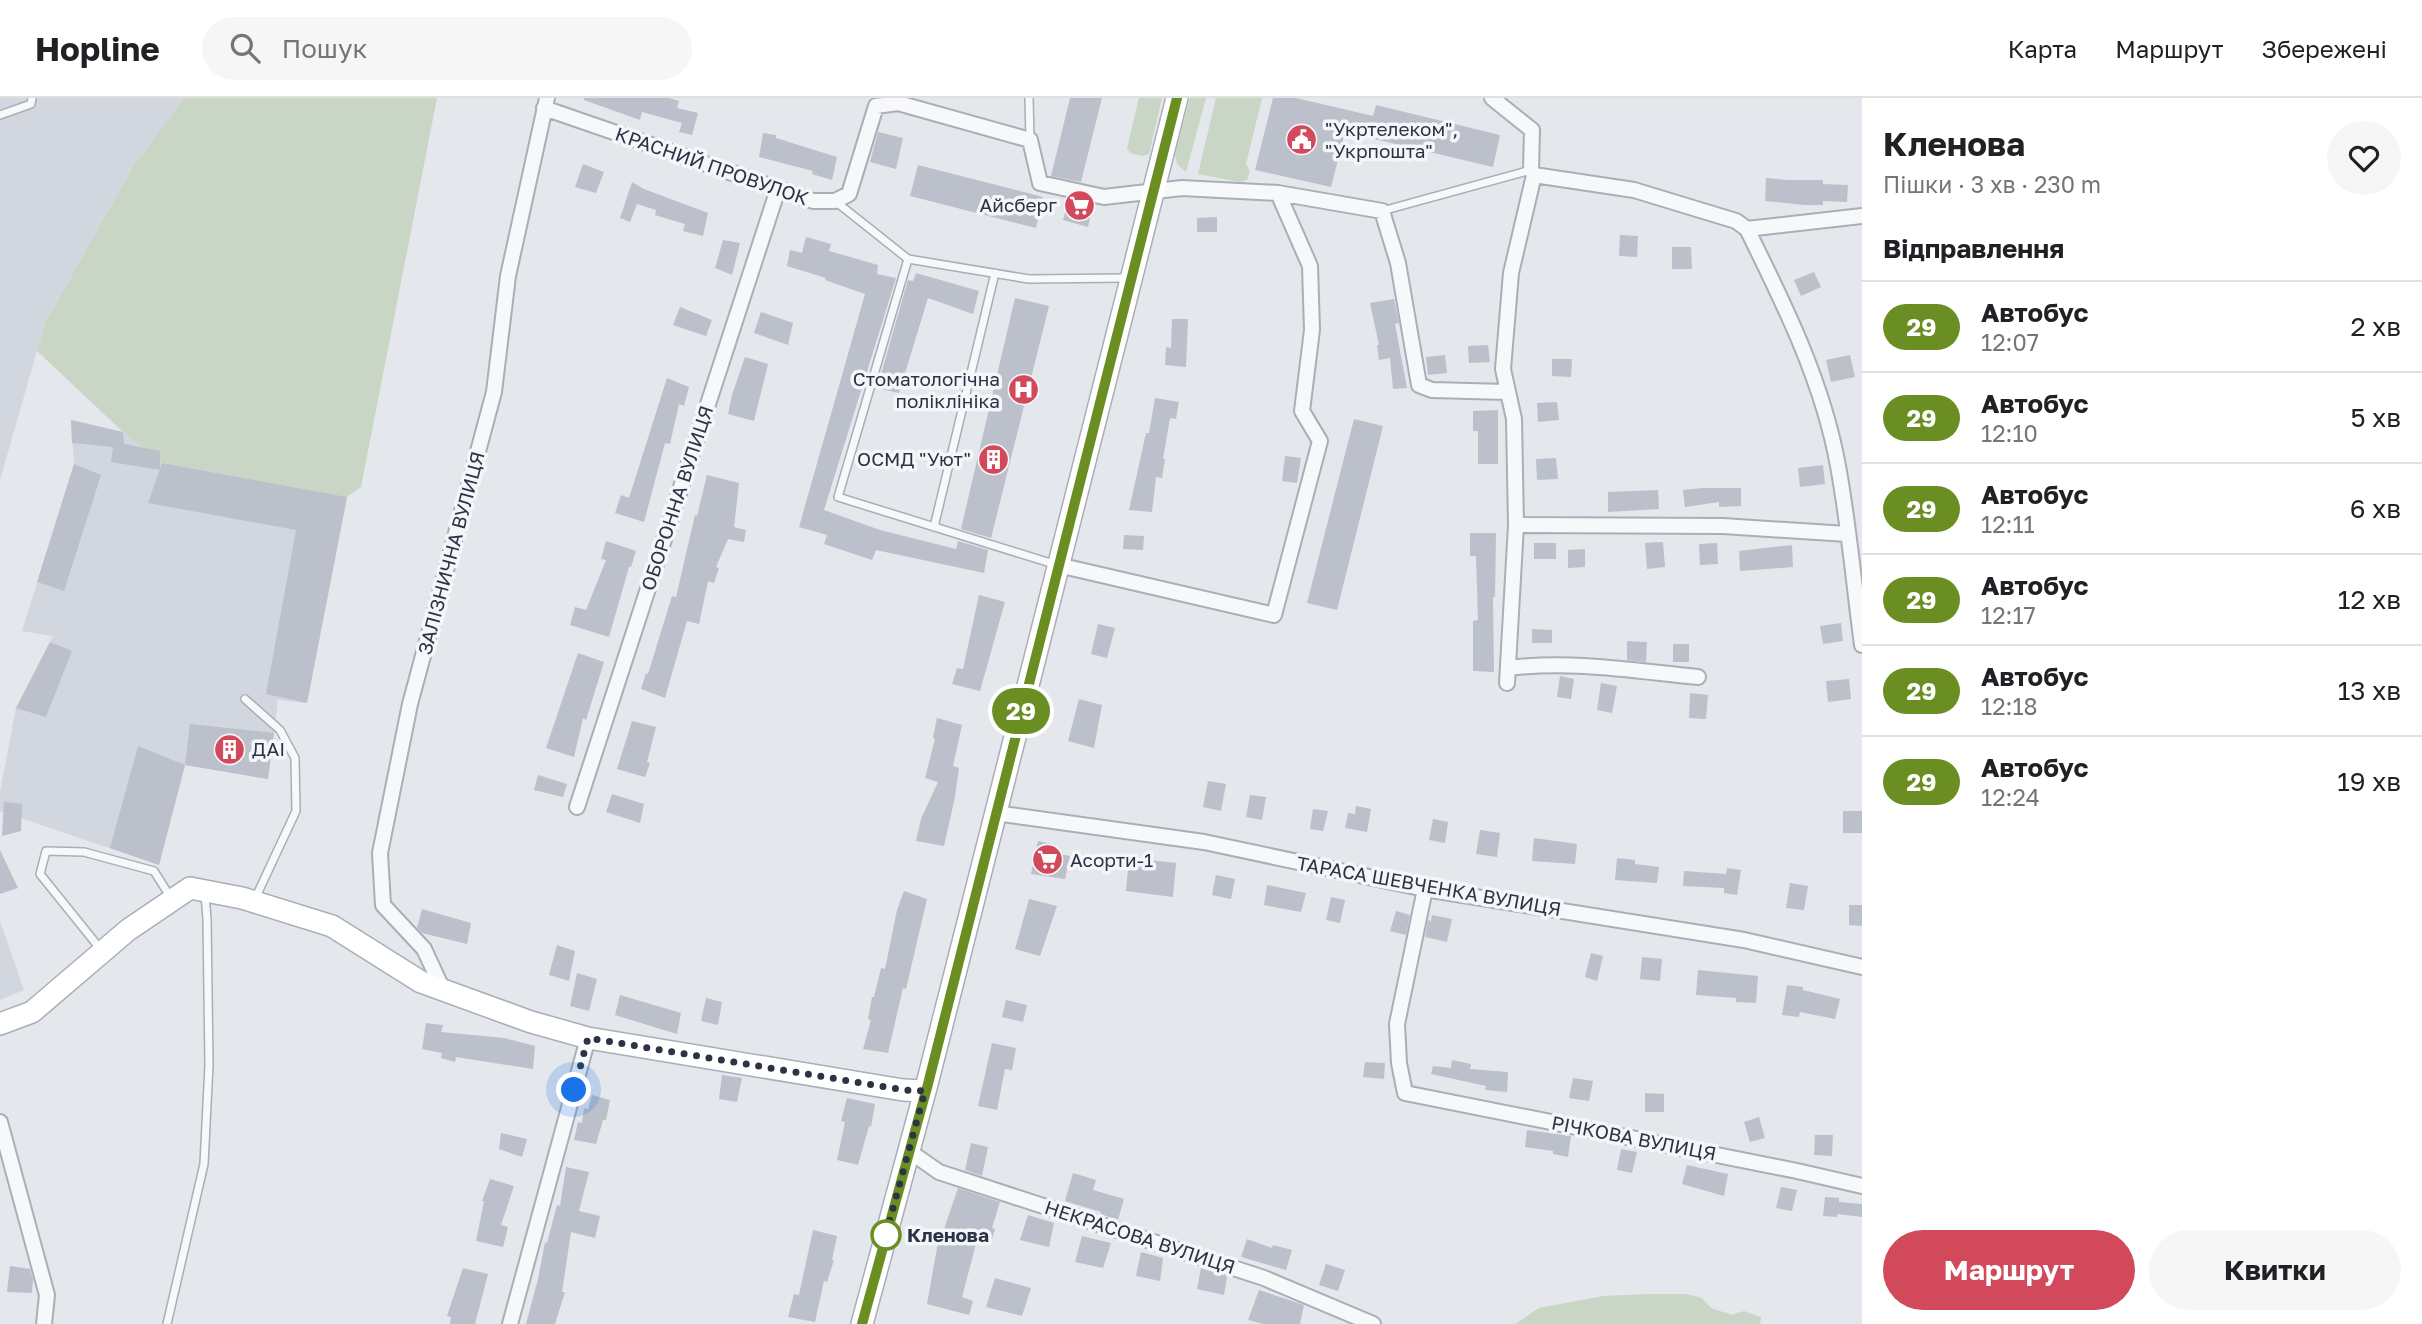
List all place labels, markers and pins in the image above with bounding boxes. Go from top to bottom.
place label: "Укртелеком", "Укрпошта" [1325,117,1458,162]
public building icon: "Укртелеком", "Укрпошта" [1285,123,1319,157]
supermarket icon: Айсберг [1063,188,1097,222]
place label: Айсберг [980,193,1057,216]
place label: Стоматологічна поліклініка [853,367,1000,412]
hospital icon: Стоматологічна поліклініка [1006,373,1040,407]
building icon: ОСМД "Уют" [977,442,1011,476]
place label: ОСМД "Уют" [857,447,971,470]
building icon: ДАІ [212,732,246,766]
place label: ДАІ [252,737,285,760]
supermarket icon: Асорти-1 [1030,843,1064,877]
place label: Асорти-1 [1070,848,1153,871]
marker: Кленова [871,1220,901,1250]
place label: Кленова [907,1223,989,1246]

